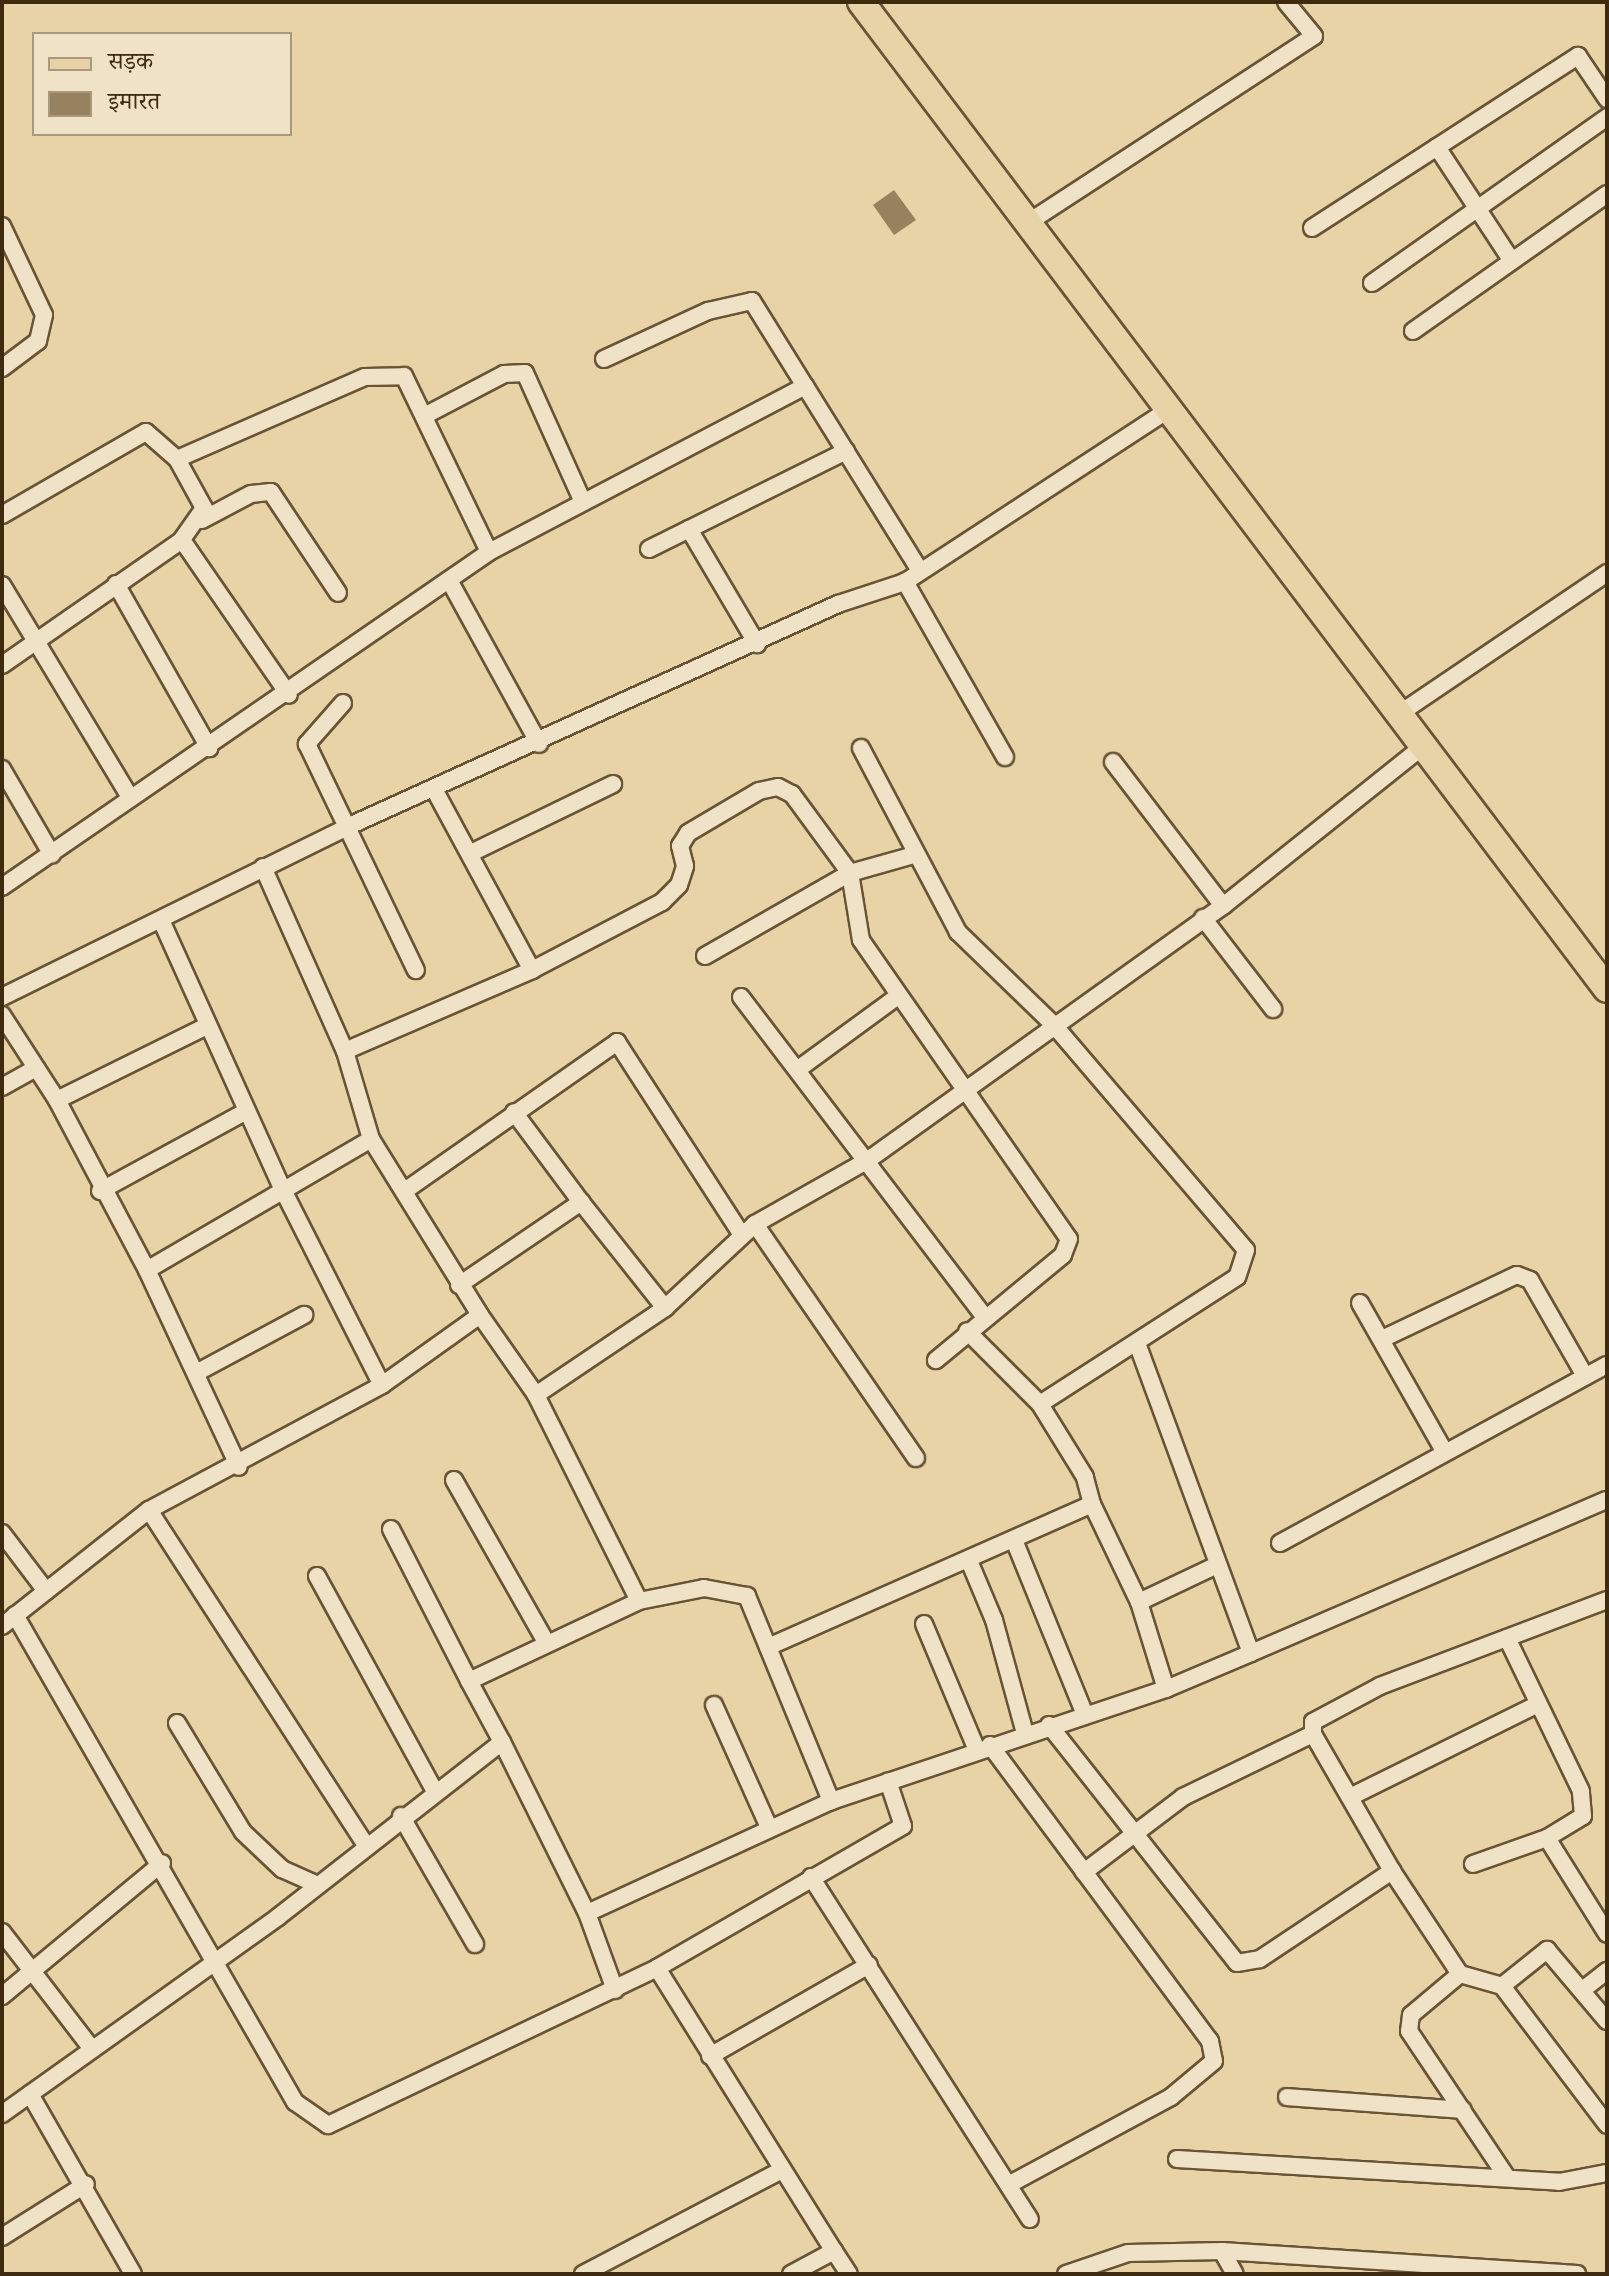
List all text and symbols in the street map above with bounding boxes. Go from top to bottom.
legend [32,32,292,136]
text: सड़क [108,45,153,77]
text: इमारत [108,85,160,117]

